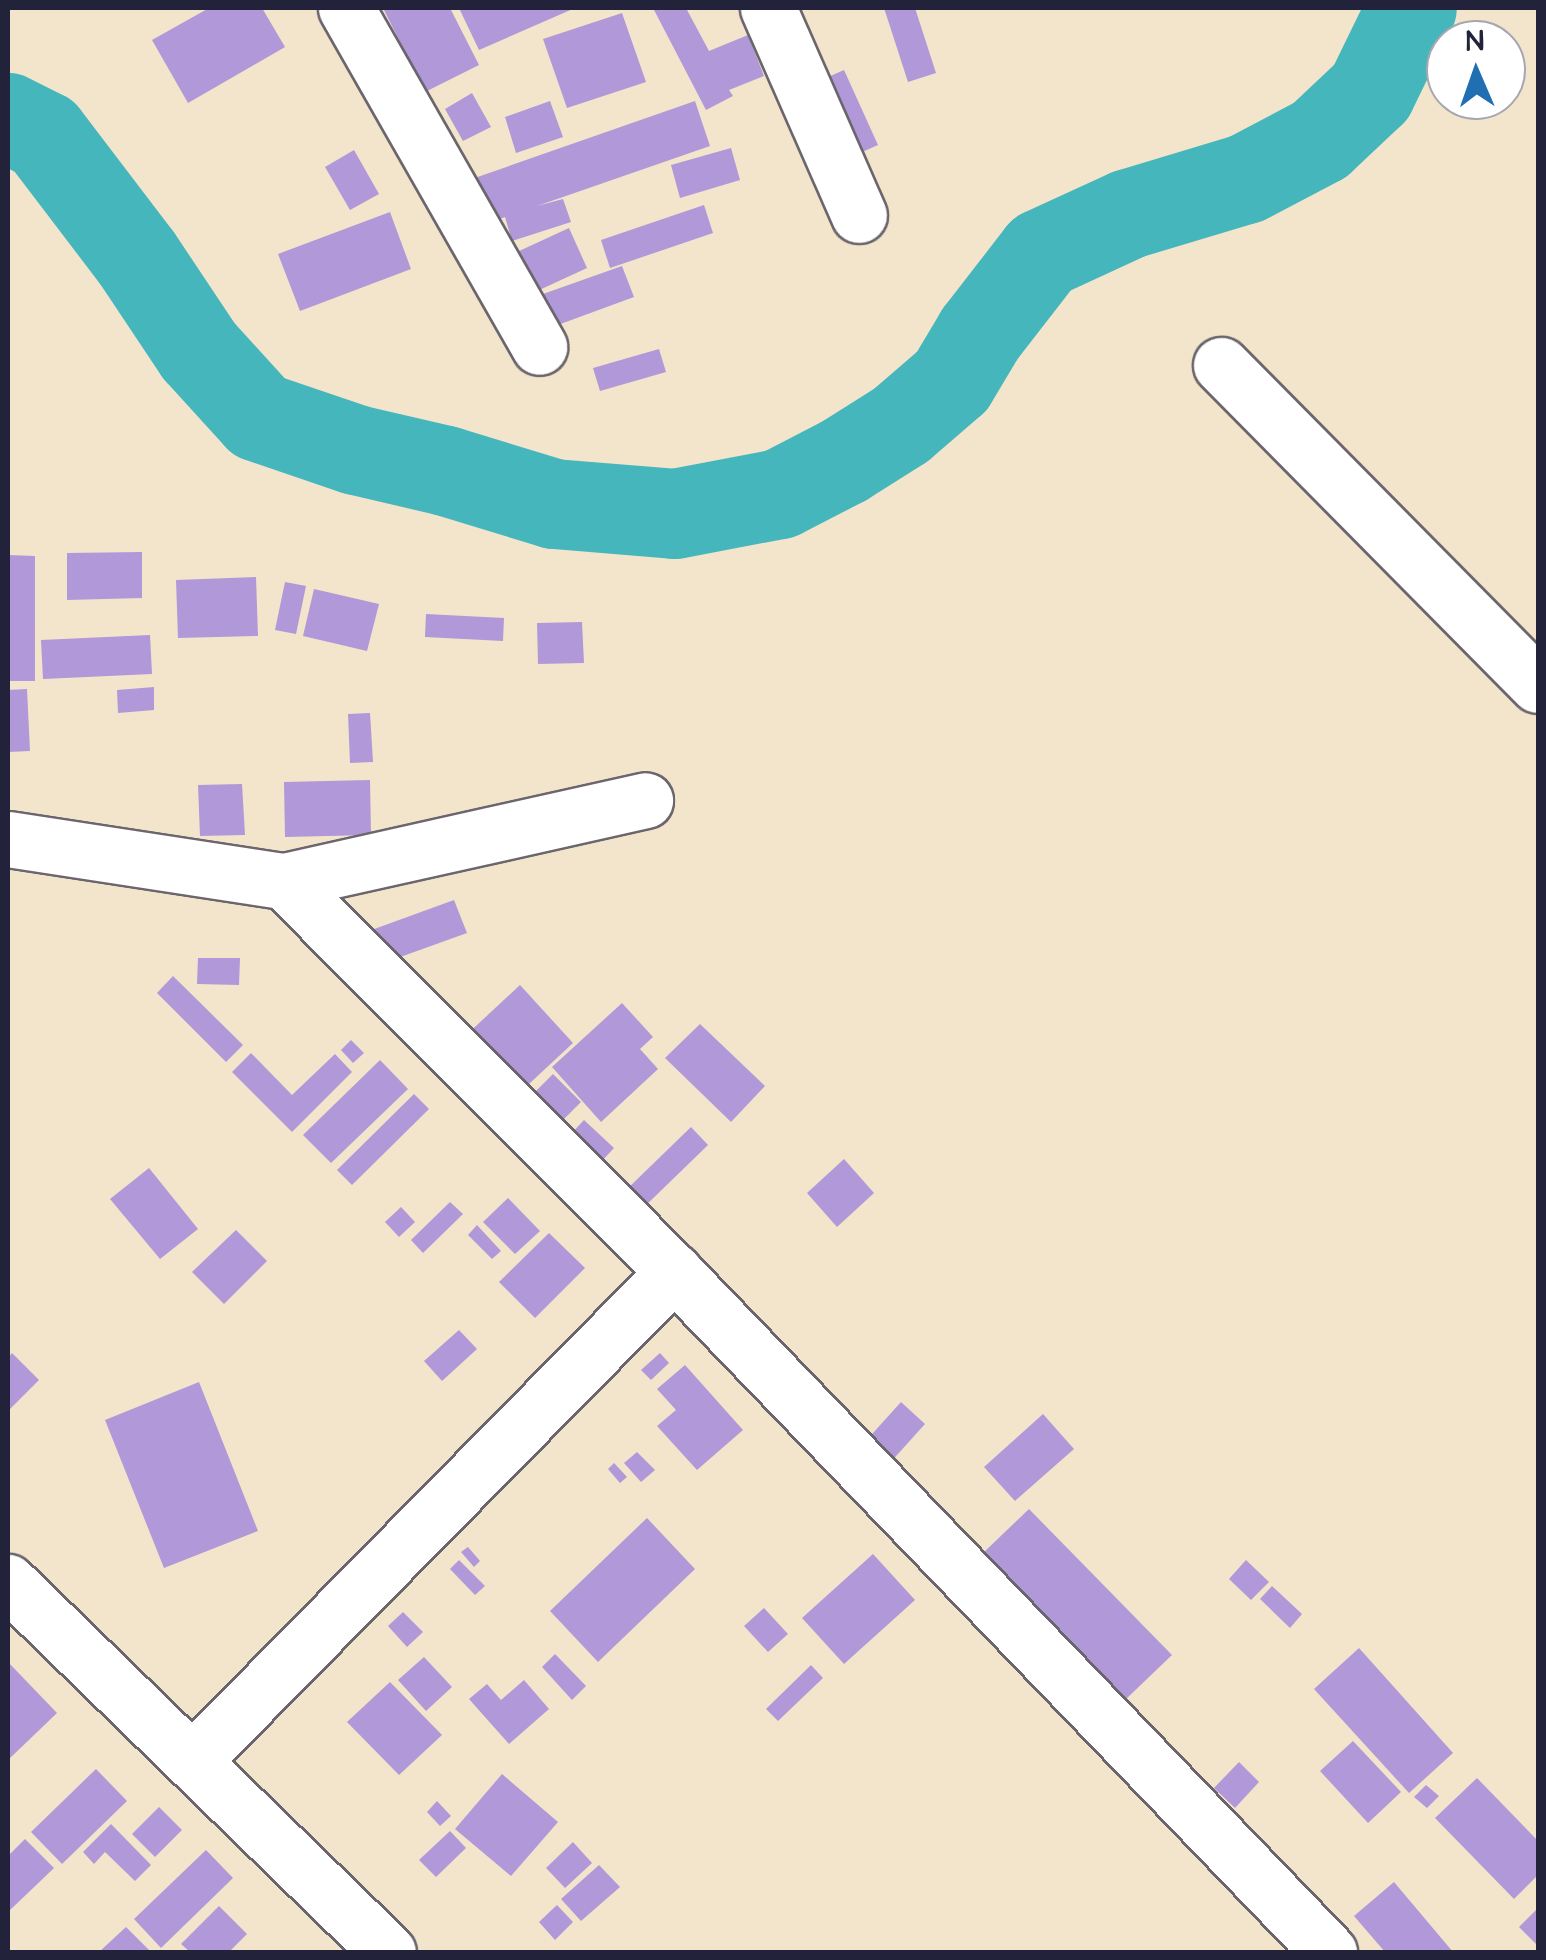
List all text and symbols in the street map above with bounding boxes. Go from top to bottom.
north arrow [1426,20,1526,120]
text: N [1466,22,1484,61]

